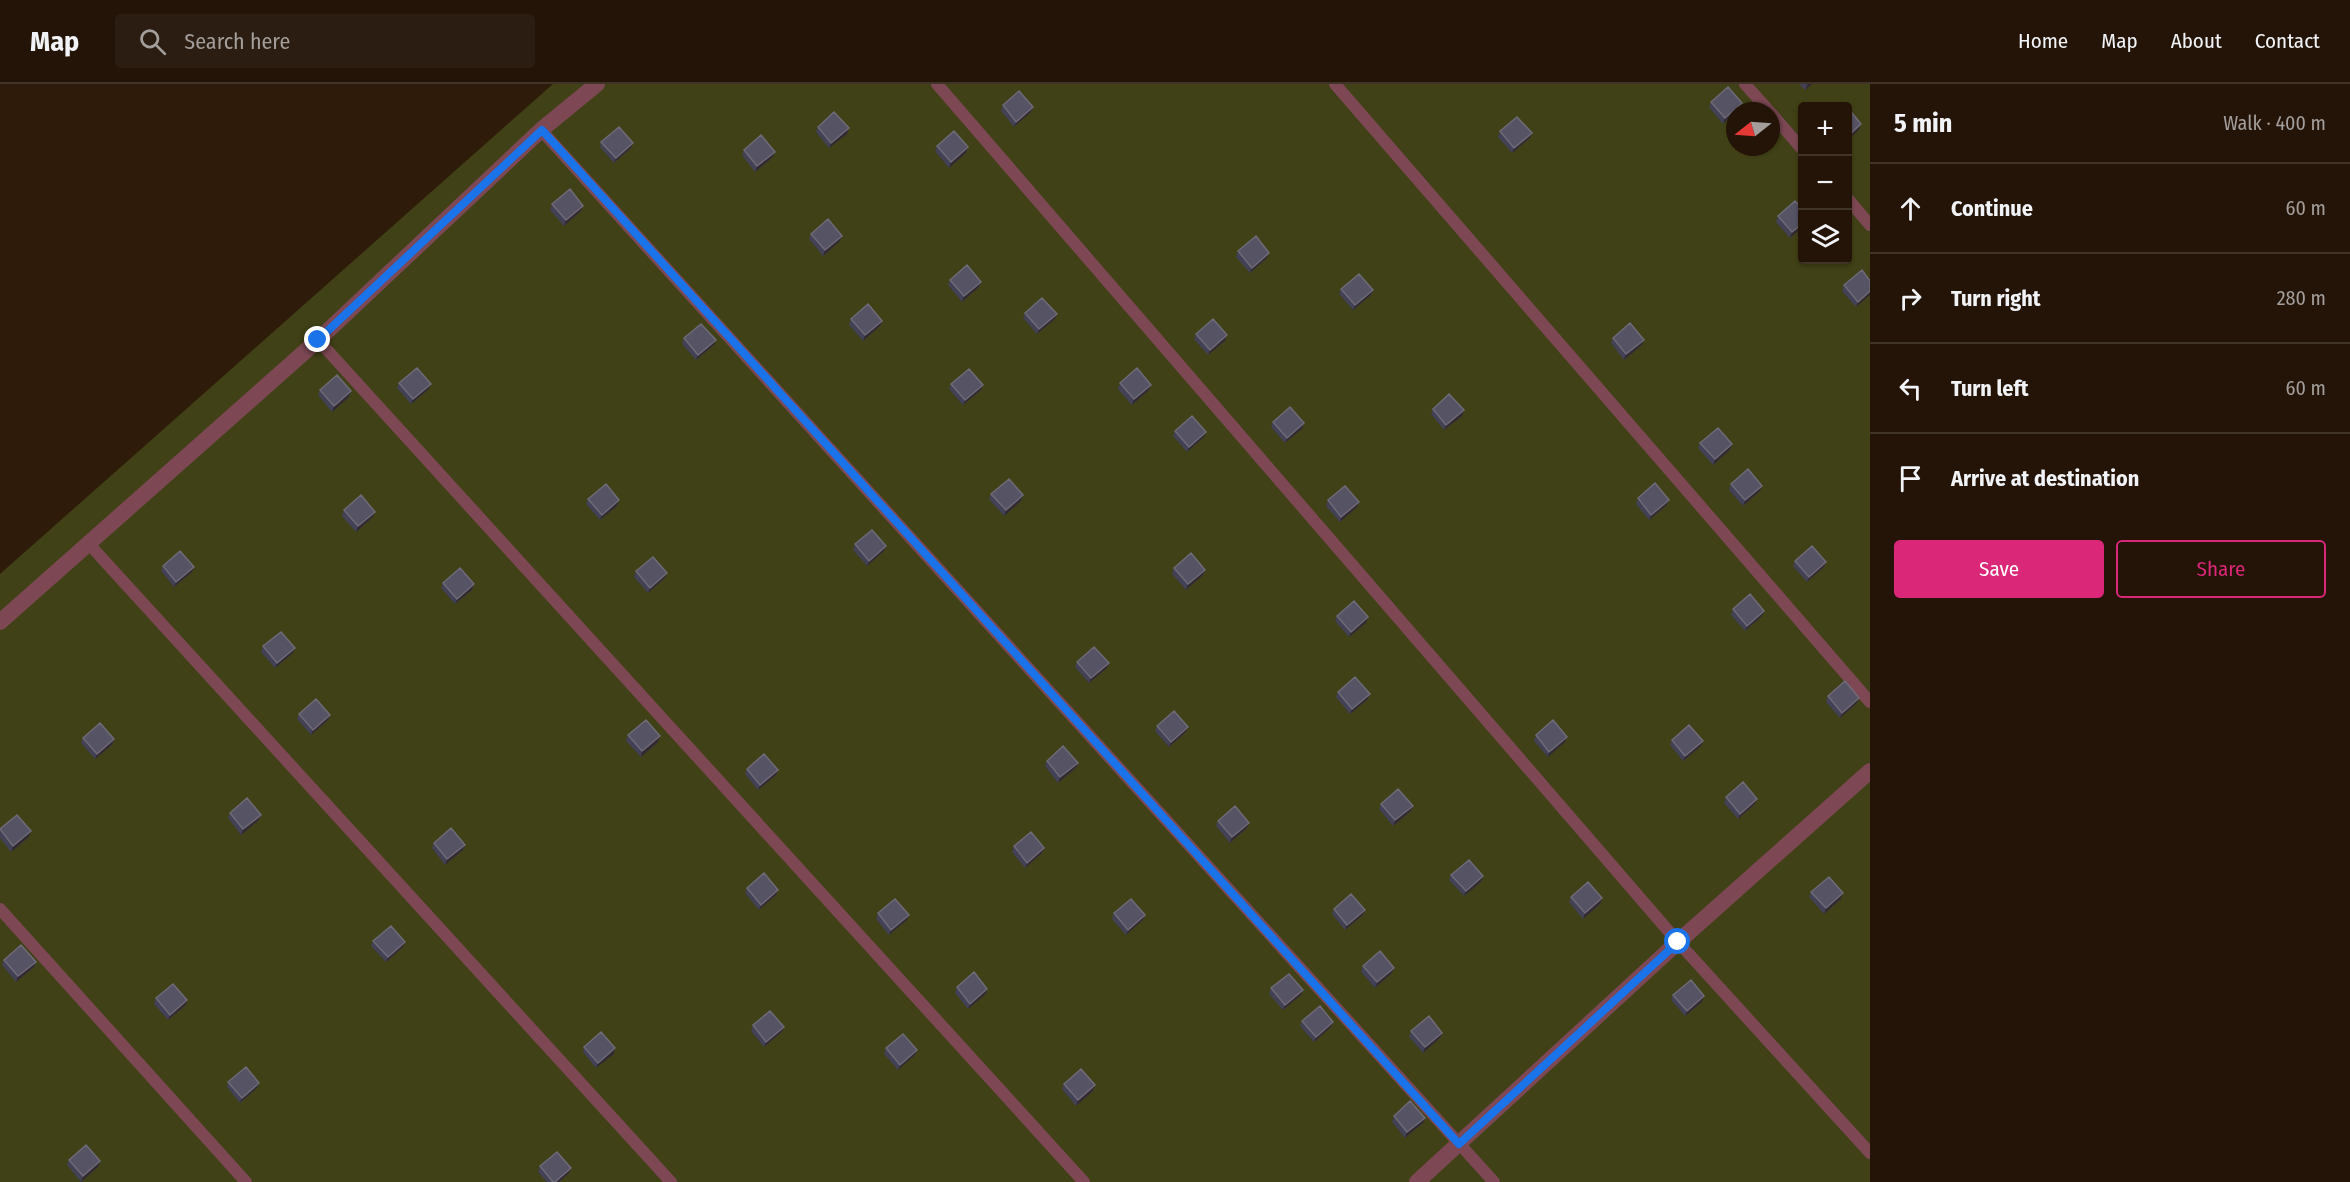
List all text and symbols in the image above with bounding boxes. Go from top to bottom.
search box [115,14,535,68]
text: Map [30,25,79,58]
icon: search [136,25,169,58]
text: Search here [184,28,290,55]
text: Home [2018,28,2068,54]
text: Map [2101,28,2138,54]
text: About [2171,28,2222,54]
text: Contact [2255,28,2320,54]
north arrow [1726,102,1780,156]
map controls [1798,102,1852,264]
button: + [1798,102,1852,156]
text: 5 min [1894,108,1952,139]
text: Walk · 400 m [2223,111,2326,135]
button: − [1798,156,1852,210]
icon: ahead [1894,192,1927,225]
text: Continue [1951,195,2033,222]
text: 60 m [2286,196,2326,220]
button: layers [1798,210,1852,264]
icon: right [1894,282,1927,315]
text: Turn right [1951,285,2040,312]
text: 280 m [2277,286,2326,310]
route end [304,326,330,352]
icon: left [1894,372,1927,405]
text: Turn left [1951,375,2029,402]
text: 60 m [2286,376,2326,400]
icon: arrive [1894,462,1927,495]
text: Arrive at destination [1951,465,2139,492]
button: Save [1894,540,2104,598]
button: Share [2116,540,2326,598]
route start [1664,928,1690,954]

